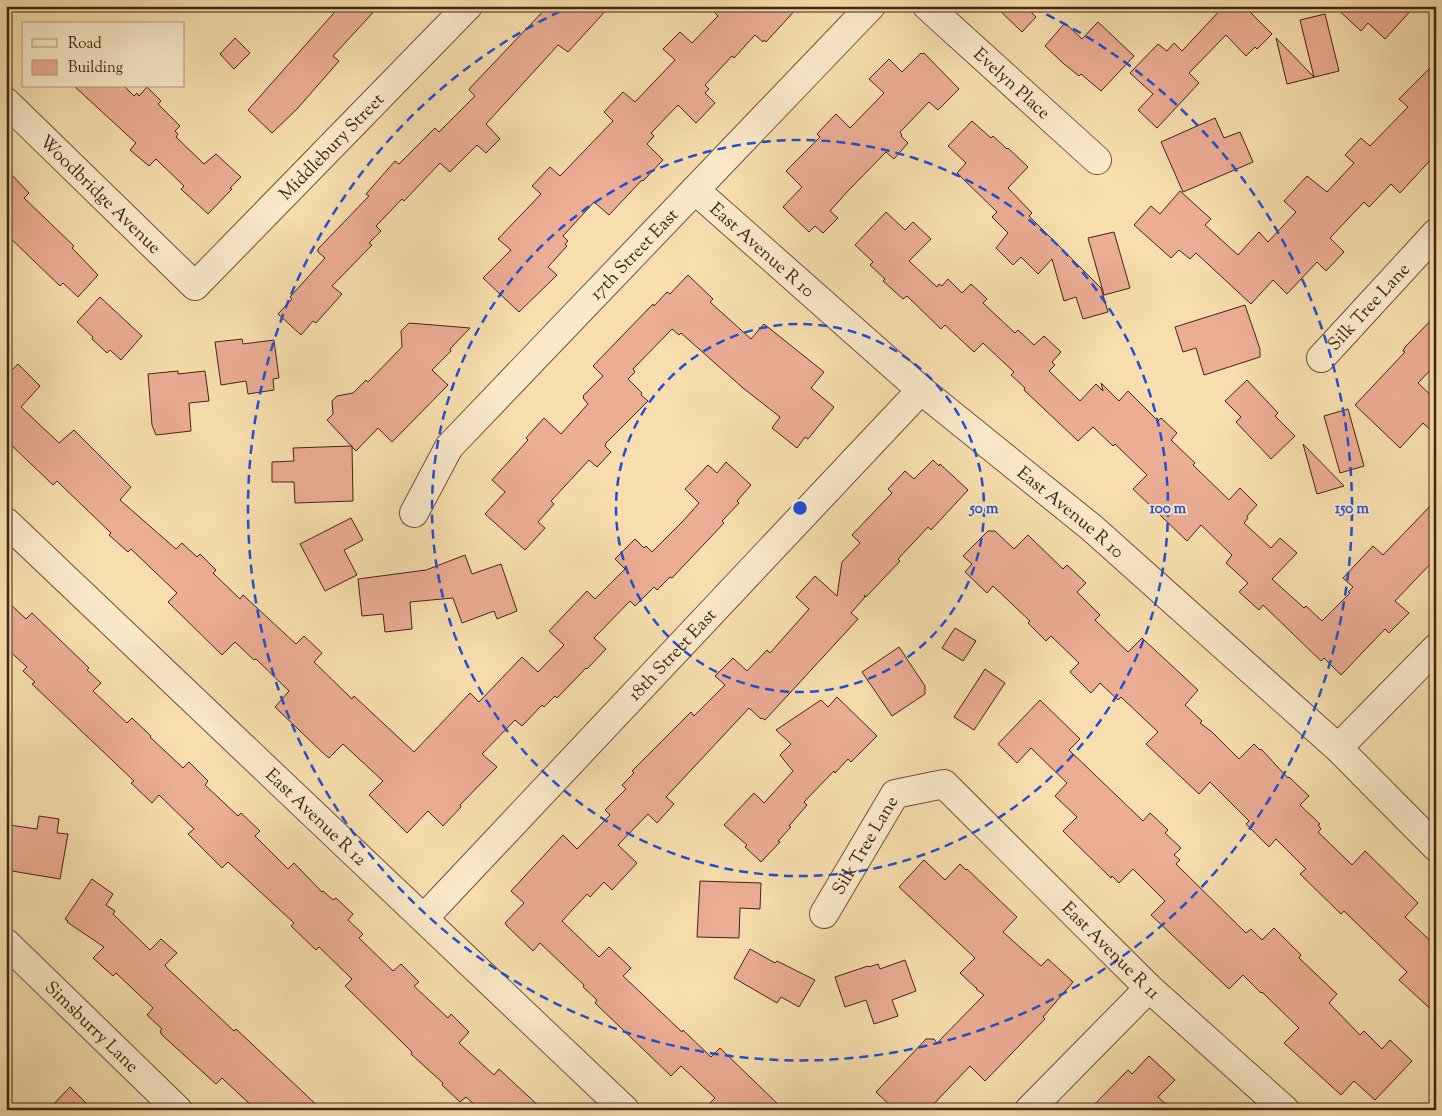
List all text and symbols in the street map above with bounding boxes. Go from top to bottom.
legend [22,22,185,88]
text: Road [68,34,102,55]
street label: Evelyn Place [967,43,1055,127]
text: Building [68,58,123,79]
street label: Middlebury Street [274,88,391,207]
street label: Woodbridge Avenue [32,130,166,261]
street label: East Avenue R 10 [703,197,819,305]
street label: 17th Street East [585,203,686,307]
street label: Silk Tree Lane [1323,258,1417,358]
street label: East Avenue R 10 [1010,461,1129,566]
centre of rings [791,499,809,517]
text: 50 m [969,499,999,520]
text: 100 m [1150,499,1187,520]
text: 150 m [1335,499,1369,520]
street label: 18th Street East [624,604,724,708]
street label: East Avenue R 12 [258,763,372,873]
street label: Silk Tree Lane [827,792,906,901]
street label: East Avenue R 11 [1055,897,1165,1007]
street label: Simsburry Lane [38,976,144,1080]

